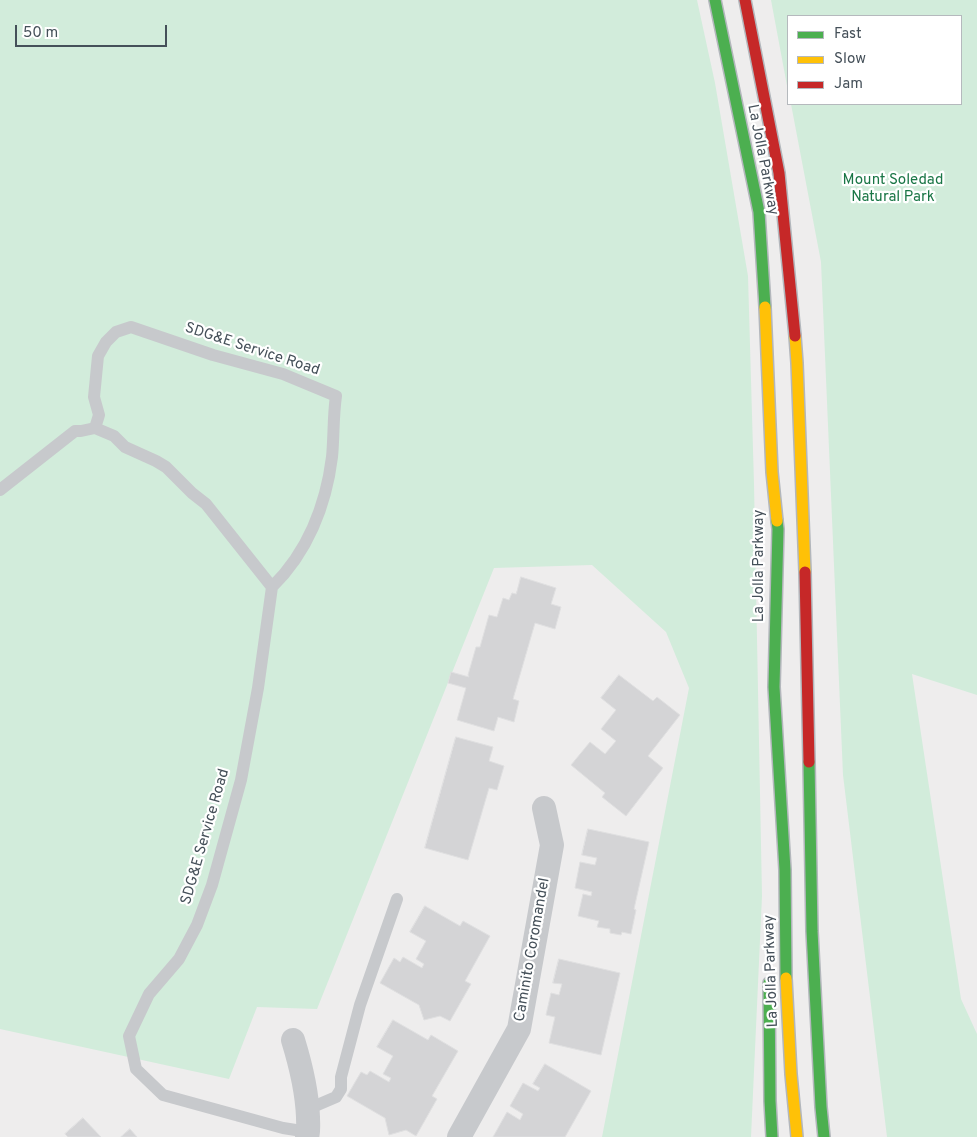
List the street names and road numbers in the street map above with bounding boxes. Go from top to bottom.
street label: La Jolla Parkway [742,103,782,217]
street label: SDG&E Service Road [182,320,322,380]
street label: La Jolla Parkway [751,510,769,622]
street label: SDG&E Service Road [178,767,234,907]
street label: Caminito Coromandel [511,877,555,1023]
street label: La Jolla Parkway [761,914,783,1028]

